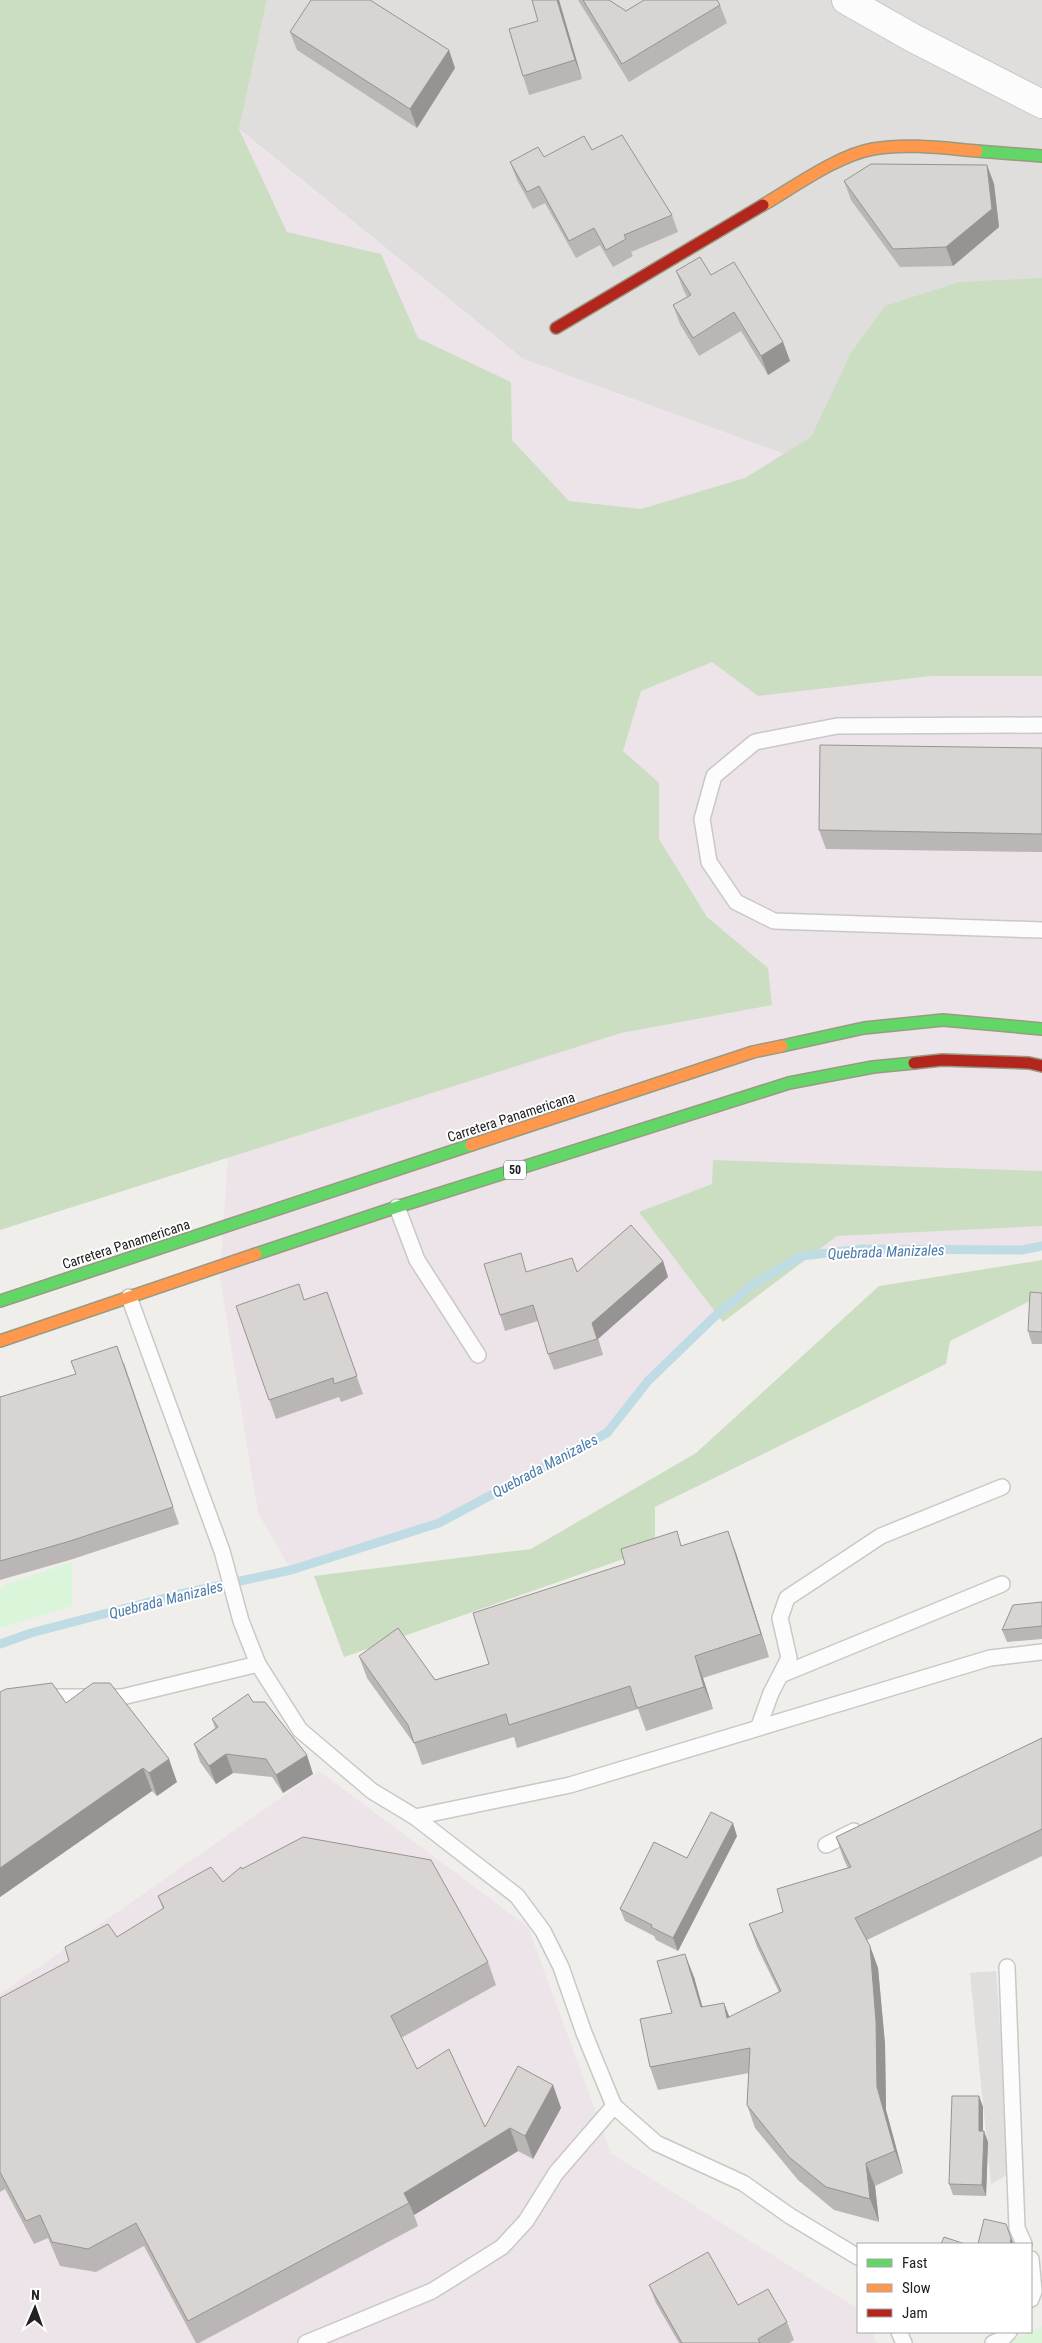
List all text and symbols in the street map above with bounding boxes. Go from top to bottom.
street label: Carretera Panamericana [445,1089,577,1145]
road number: 50 [504,1160,526,1180]
street label: Carretera Panamericana [60,1216,192,1272]
water label: Quebrada Manizales [827,1241,945,1263]
water label: Quebrada Manizales [489,1430,601,1501]
water label: Quebrada Manizales [107,1577,225,1623]
legend [857,2243,1032,2333]
text: Fast [902,2254,927,2272]
text: Slow [902,2279,931,2297]
north arrow [10,2283,60,2333]
text: N [31,2287,40,2303]
text: Jam [902,2304,928,2322]

